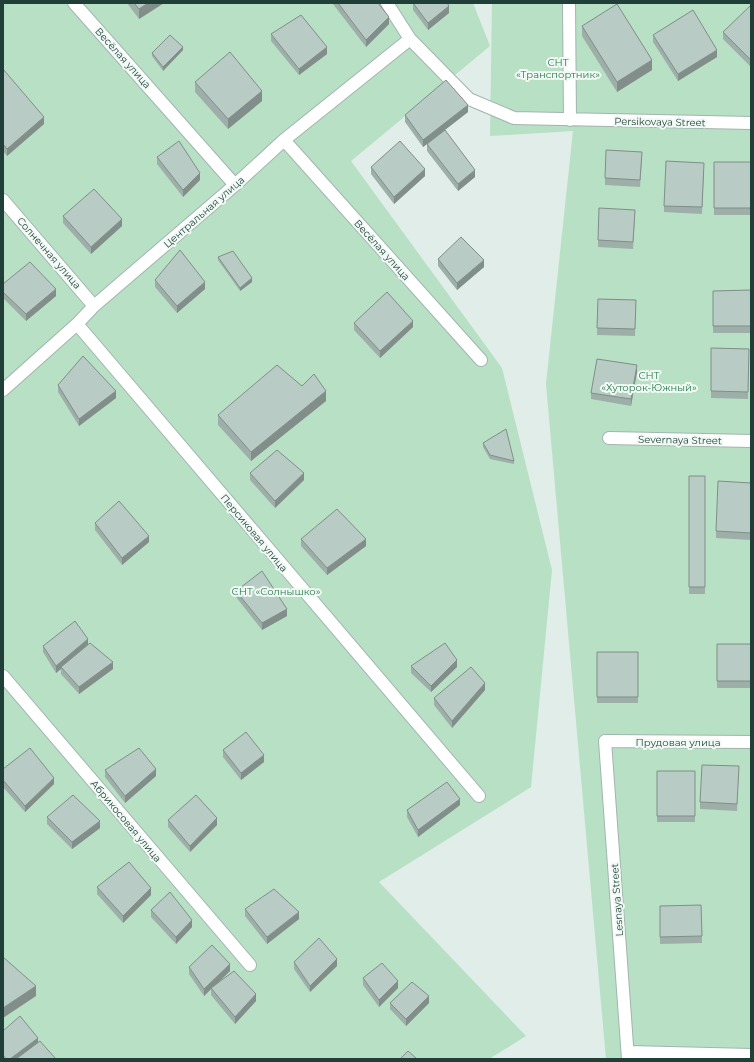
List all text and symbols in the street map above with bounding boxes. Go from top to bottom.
street label: Весёлая улица [92,25,154,91]
park label: СНТ «Транспортник» [516,56,600,81]
street label: Persikovaya Street [614,115,706,129]
street label: Центральная улица [161,173,247,251]
street label: Солнечная улица [14,214,84,292]
street label: Весёлая улица [351,217,413,283]
park label: СНТ «Хуторок-Южный» [601,369,697,394]
street label: Severnaya Street [638,433,722,447]
street label: Персиковая улица [218,491,290,575]
park label: СНТ «Солнышко» [232,585,321,598]
street label: Прудовая улица [636,736,721,749]
street label: Абрикосовая улица [88,777,164,865]
street label: Lesnaya Street [608,863,626,937]

